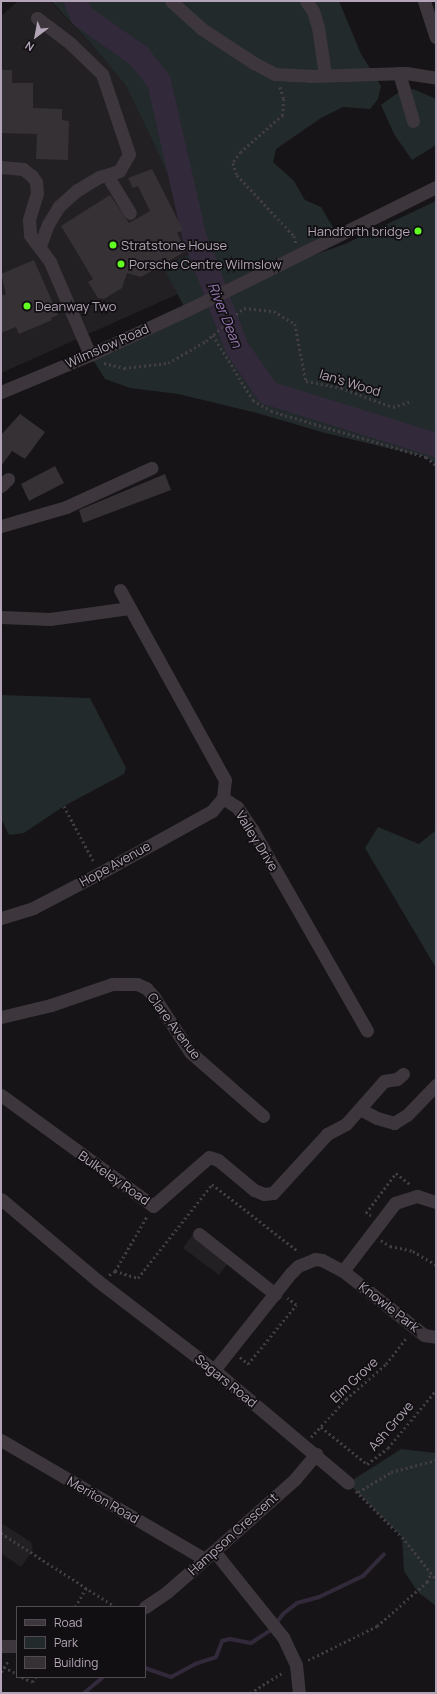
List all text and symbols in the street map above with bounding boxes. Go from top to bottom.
north arrow [16,16,56,56]
text: N [22,38,37,55]
place label: Handforth bridge [308,223,410,239]
marker: Handforth bridge [413,226,423,236]
place label: Stratstone House [121,237,227,253]
marker: Stratstone House [108,240,118,250]
place label: Porsche Centre Wilmslow [129,256,282,272]
marker: Porsche Centre Wilmslow [116,259,126,269]
water label: River Dean [204,280,246,350]
place label: Deanway Two [35,298,116,314]
marker: Deanway Two [22,301,32,311]
street label: Wilmslow Road [63,321,151,371]
street label: Ian's Wood [318,366,382,400]
street label: Valley Drive [232,808,282,874]
street label: Hope Avenue [77,838,153,890]
street label: Clare Avenue [144,990,204,1062]
street label: Bulkeley Road [75,1148,153,1208]
street label: Knowle Park [356,1279,422,1335]
street label: Sagars Road [192,1351,260,1411]
street label: Elm Grove [327,1354,381,1406]
street label: Ash Grove [365,1398,417,1454]
street label: Meriton Road [64,1473,142,1527]
street label: Hampson Crescent [185,1490,281,1578]
legend [16,1606,146,1678]
text: Road [54,1614,82,1631]
text: Park [54,1634,78,1651]
text: Building [54,1654,98,1671]

